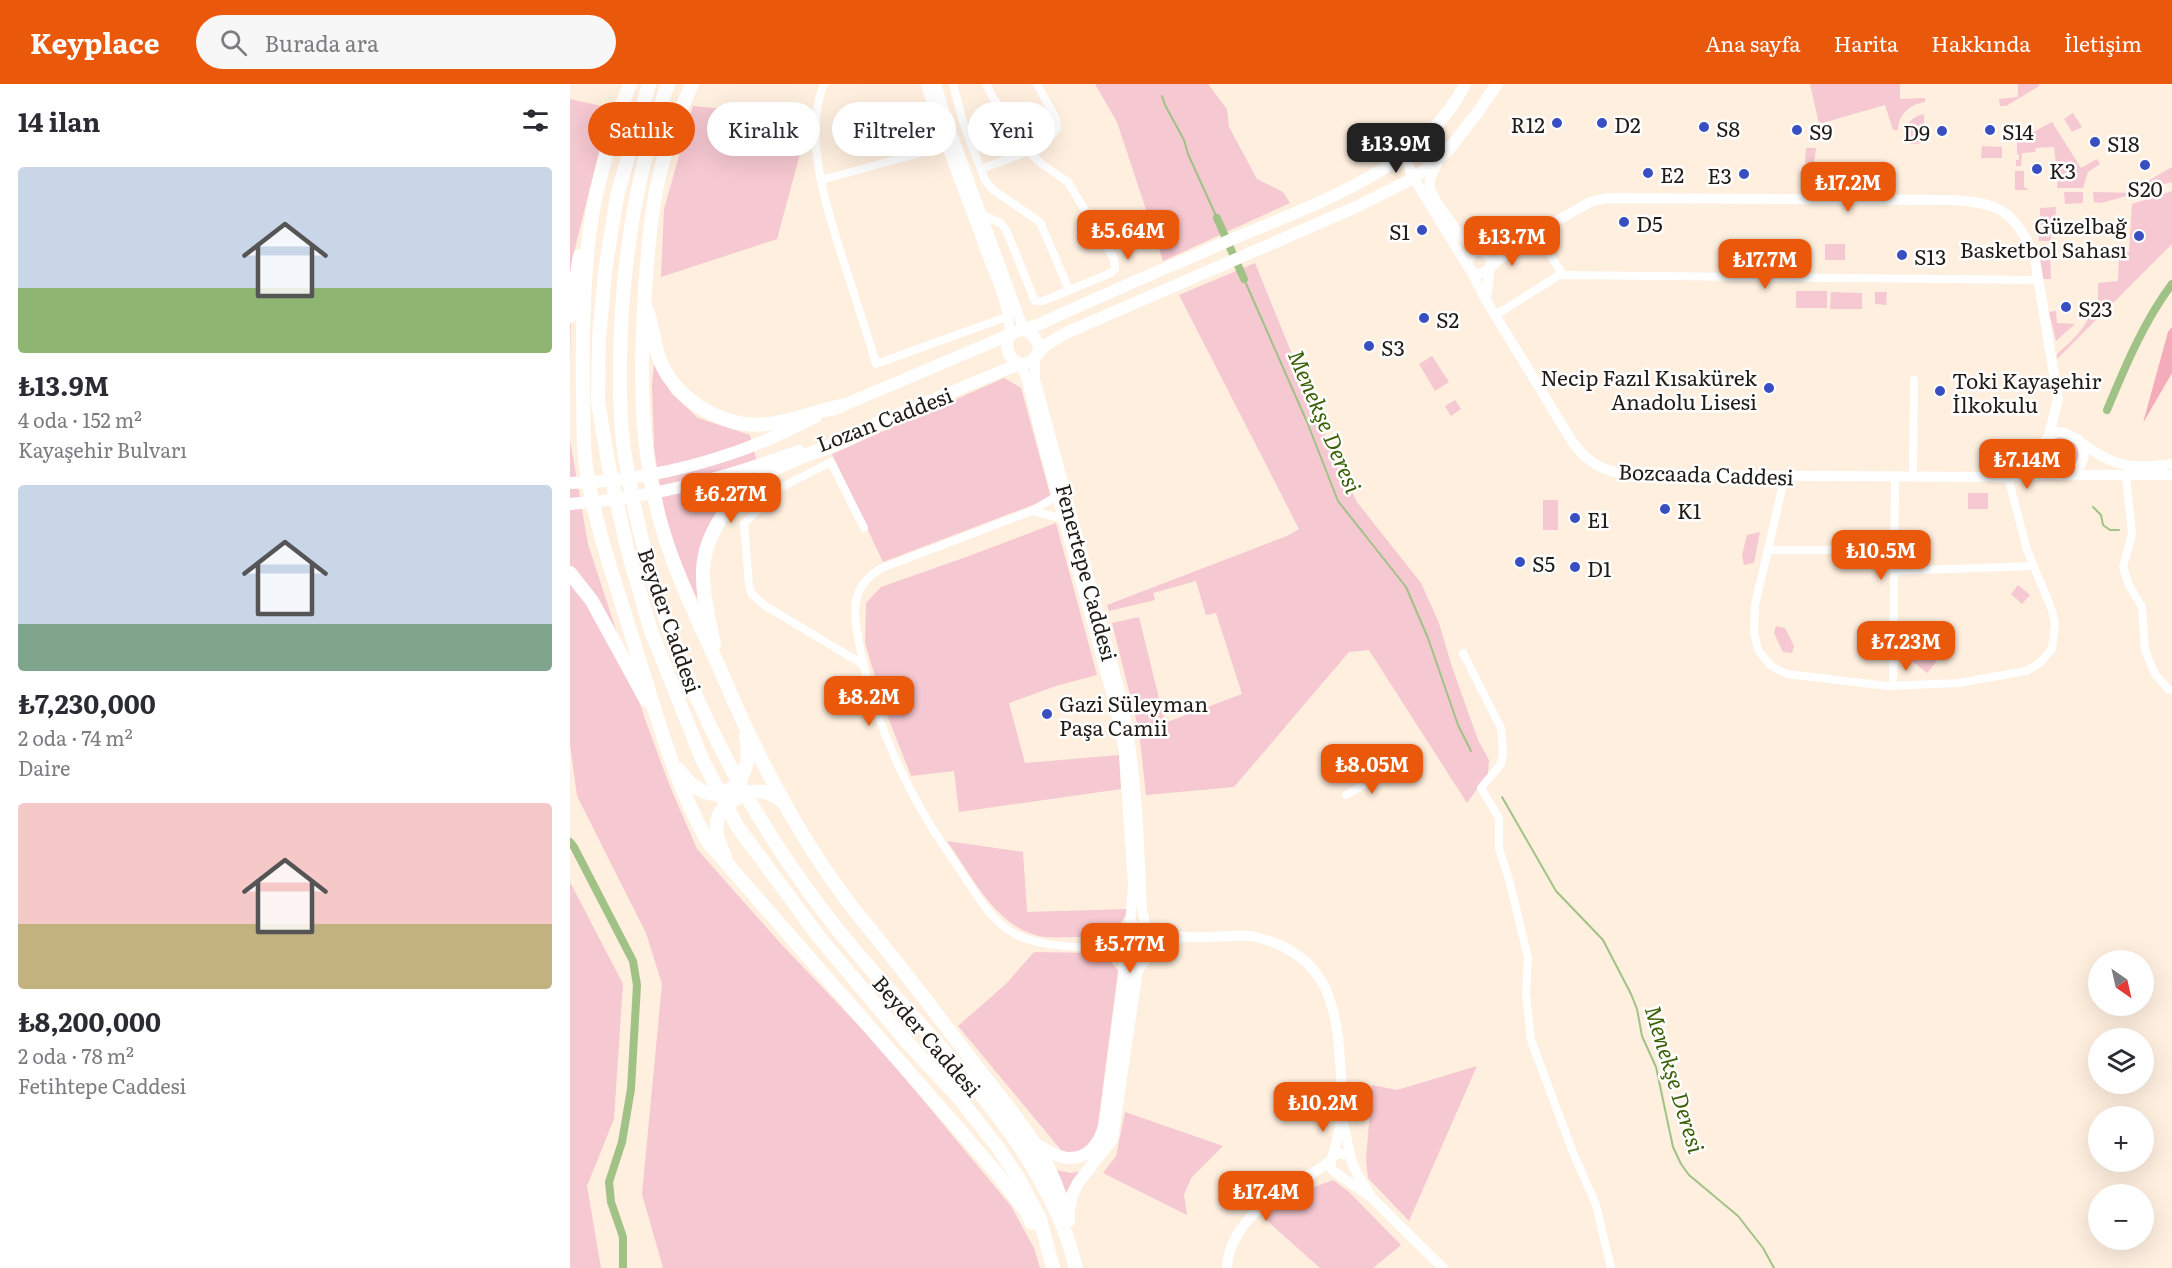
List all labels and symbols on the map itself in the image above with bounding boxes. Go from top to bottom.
place label: R12 [1511,108,1545,139]
place label: D2 [1614,108,1641,139]
place label: S8 [1716,112,1740,143]
place label: S9 [1809,115,1833,146]
place label: S14 [2002,115,2034,146]
marker: R12 [1550,116,1564,130]
marker: D2 [1595,116,1609,130]
place label: D9 [1903,116,1930,147]
marker: S8 [1697,120,1711,134]
pin: ₺13.9M [1347,123,1445,174]
marker: S9 [1790,123,1804,137]
marker: S14 [1983,123,1997,137]
marker: D9 [1935,124,1949,138]
place label: S18 [2107,127,2140,158]
marker: S18 [2088,135,2102,149]
place label: K3 [2049,154,2076,185]
place label: E2 [1660,158,1684,189]
marker: S20 [2138,158,2152,172]
place label: E3 [1707,159,1732,190]
pin: ₺17.2M [1799,162,1897,213]
marker: K3 [2030,162,2044,176]
marker: E2 [1641,166,1655,180]
marker: E3 [1737,167,1751,181]
place label: S20 [2127,172,2163,203]
place label: D5 [1636,207,1663,238]
place label: Güzelbağ Basketbol Sahası [1960,209,2127,264]
pin: ₺5.64M [1079,210,1177,261]
place label: S1 [1389,215,1410,246]
marker: D5 [1617,215,1631,229]
pin: ₺13.7M [1463,216,1561,267]
marker: S1 [1415,223,1429,237]
marker: Güzelbağ Basketbol Sahası [2132,229,2146,243]
pin: ₺17.7M [1716,239,1814,290]
place label: S13 [1914,240,1947,271]
marker: S13 [1895,248,1909,262]
place label: S23 [2078,292,2113,323]
marker: S23 [2059,300,2073,314]
place label: S2 [1436,303,1459,334]
marker: S2 [1417,311,1431,325]
place label: S3 [1381,331,1405,362]
marker: S3 [1362,339,1376,353]
water label: Menekşe Deresi [1281,344,1371,498]
place label: Necip Fazıl Kısakürek Anadolu Lisesi [1541,361,1757,416]
place label: Toki Kayaşehir İlkokulu [1952,364,2102,419]
street label: Lozan Caddesi [812,378,956,458]
marker: Necip Fazıl Kısakürek Anadolu Lisesi [1762,381,1776,395]
marker: Toki Kayaşehir İlkokulu [1933,384,1947,398]
pin: ₺7.14M [1978,439,2076,490]
street label: Bozcaada Caddesi [1618,454,1794,492]
pin: ₺6.27M [682,473,780,524]
street label: Fenertepe Caddesi [1049,480,1127,664]
place label: K1 [1677,494,1702,525]
marker: K1 [1658,502,1672,516]
place label: E1 [1587,503,1609,534]
marker: E1 [1568,511,1582,525]
pin: ₺10.5M [1832,530,1930,581]
street label: Beyder Caddesi [632,543,710,697]
place label: S5 [1532,547,1555,578]
place label: D1 [1587,552,1612,583]
marker: S5 [1513,555,1527,569]
marker: D1 [1568,560,1582,574]
pin: ₺7.23M [1857,621,1955,672]
pin: ₺8.2M [827,676,911,727]
place label: Gazi Süleyman Paşa Camii [1059,687,1208,742]
marker: Gazi Süleyman Paşa Camii [1040,707,1054,721]
pin: ₺8.05M [1323,744,1421,795]
pin: ₺5.77M [1081,923,1179,974]
north arrow [2088,950,2154,1016]
street label: Beyder Caddesi [867,968,989,1102]
water label: Menekşe Deresi [1638,1001,1714,1157]
pin: ₺10.2M [1274,1082,1372,1133]
pin: ₺17.4M [1217,1171,1315,1222]

